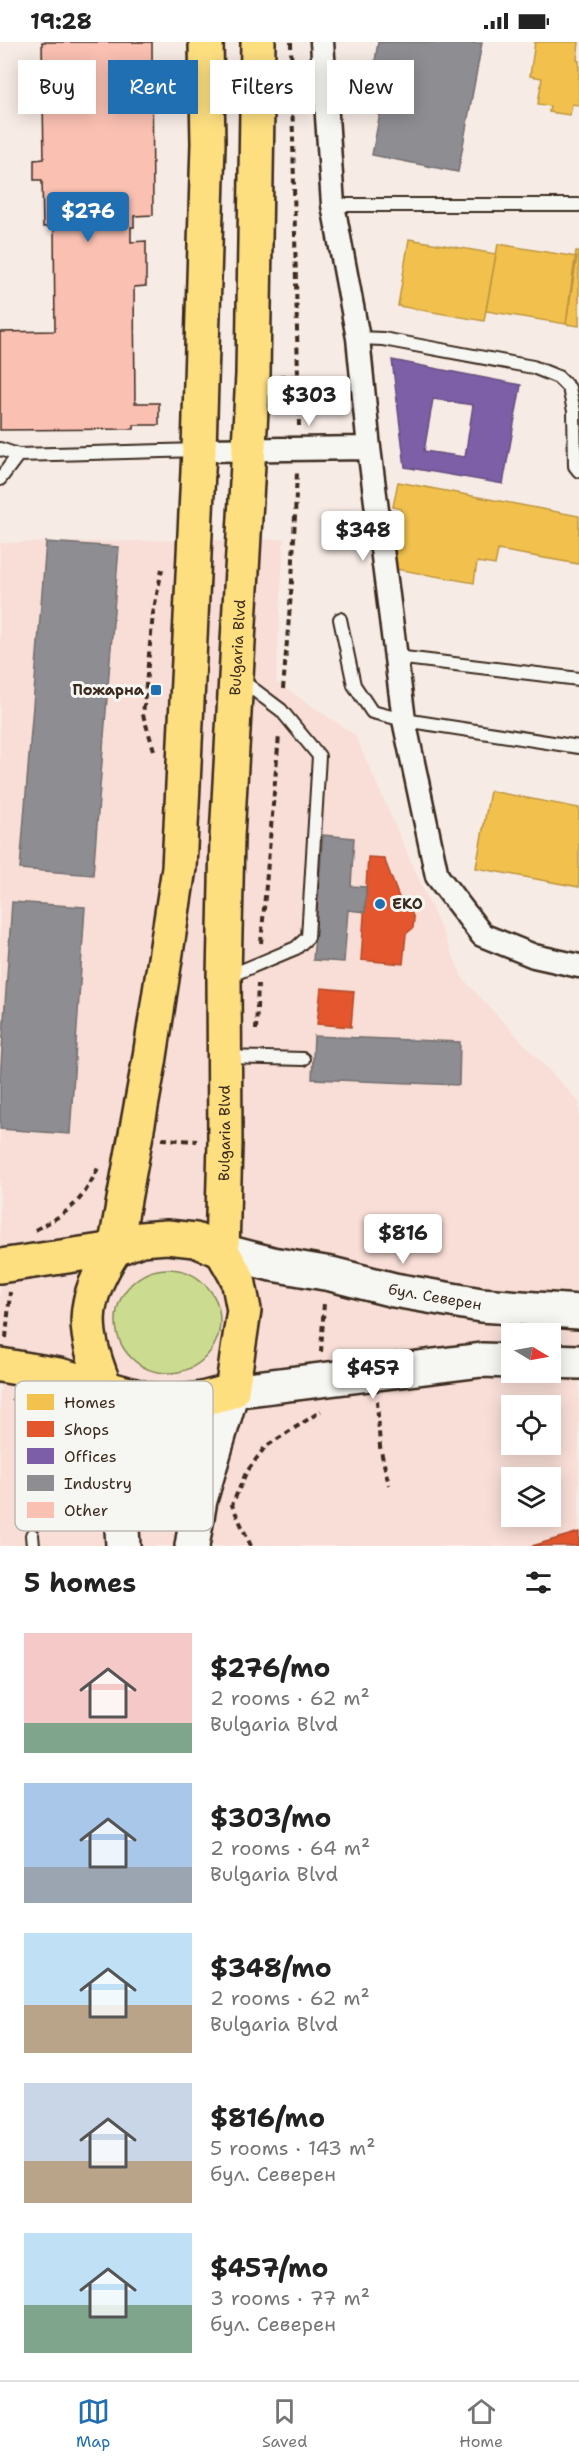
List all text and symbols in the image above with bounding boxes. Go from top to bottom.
text: 19:28 [30,7,92,36]
chip: Buy [18,60,96,114]
chip: Rent [108,60,198,114]
chip: Filters [210,60,315,114]
chip: New [327,60,414,114]
pin: $276 [52,192,124,243]
text: $276 [61,198,115,224]
pin: $303 [273,376,345,427]
text: $303 [281,382,337,408]
pin: $348 [327,511,399,562]
text: $348 [335,517,391,543]
street label: Bulgaria Blvd [225,598,250,696]
place label: Пожарна [72,680,145,700]
marker: Пожарна [149,683,163,697]
place label: EKO [392,894,423,914]
marker: EKO [373,897,387,911]
street label: Bulgaria Blvd [214,1084,235,1181]
pin: $816 [367,1214,439,1265]
text: $816 [378,1220,428,1246]
street label: бул. Северен [386,1279,483,1315]
north arrow [501,1323,561,1383]
map controls [501,1323,561,1527]
pin: $457 [337,1349,409,1400]
text: $457 [346,1355,400,1381]
legend [15,1381,213,1531]
text: Homes [64,1392,116,1413]
button: locate [501,1395,561,1455]
text: Shops [64,1419,109,1440]
text: Offices [64,1446,117,1467]
button: layers [501,1467,561,1527]
text: Industry [64,1473,132,1494]
text: Other [64,1500,108,1521]
text: 5 homes [24,1565,136,1600]
icon: filters [522,1566,555,1599]
text: $276/mo [210,1650,330,1685]
icon: home [72,1657,144,1729]
text: 2 rooms · 62 m² [210,1685,370,1711]
text: Bulgaria Blvd [210,1711,338,1737]
text: $303/mo [210,1800,331,1835]
icon: home [72,1807,144,1879]
text: 2 rooms · 64 m² [210,1835,370,1861]
text: Bulgaria Blvd [210,1861,338,1887]
text: $348/mo [210,1950,332,1985]
icon: home [72,1957,144,2029]
text: 2 rooms · 62 m² [210,1985,370,2011]
text: Bulgaria Blvd [210,2011,338,2037]
text: $816/mo [210,2100,325,2135]
icon: home [72,2107,144,2179]
text: 5 rooms · 143 m² [210,2135,375,2161]
text: бул. Северен [210,2161,336,2187]
text: $457/mo [210,2250,329,2285]
icon: home [72,2257,144,2329]
text: 3 rooms · 77 m² [210,2285,370,2311]
text: бул. Северен [210,2311,336,2337]
tab: Map [76,2395,110,2452]
tab: Saved [262,2395,307,2452]
tab: Home [459,2395,503,2452]

